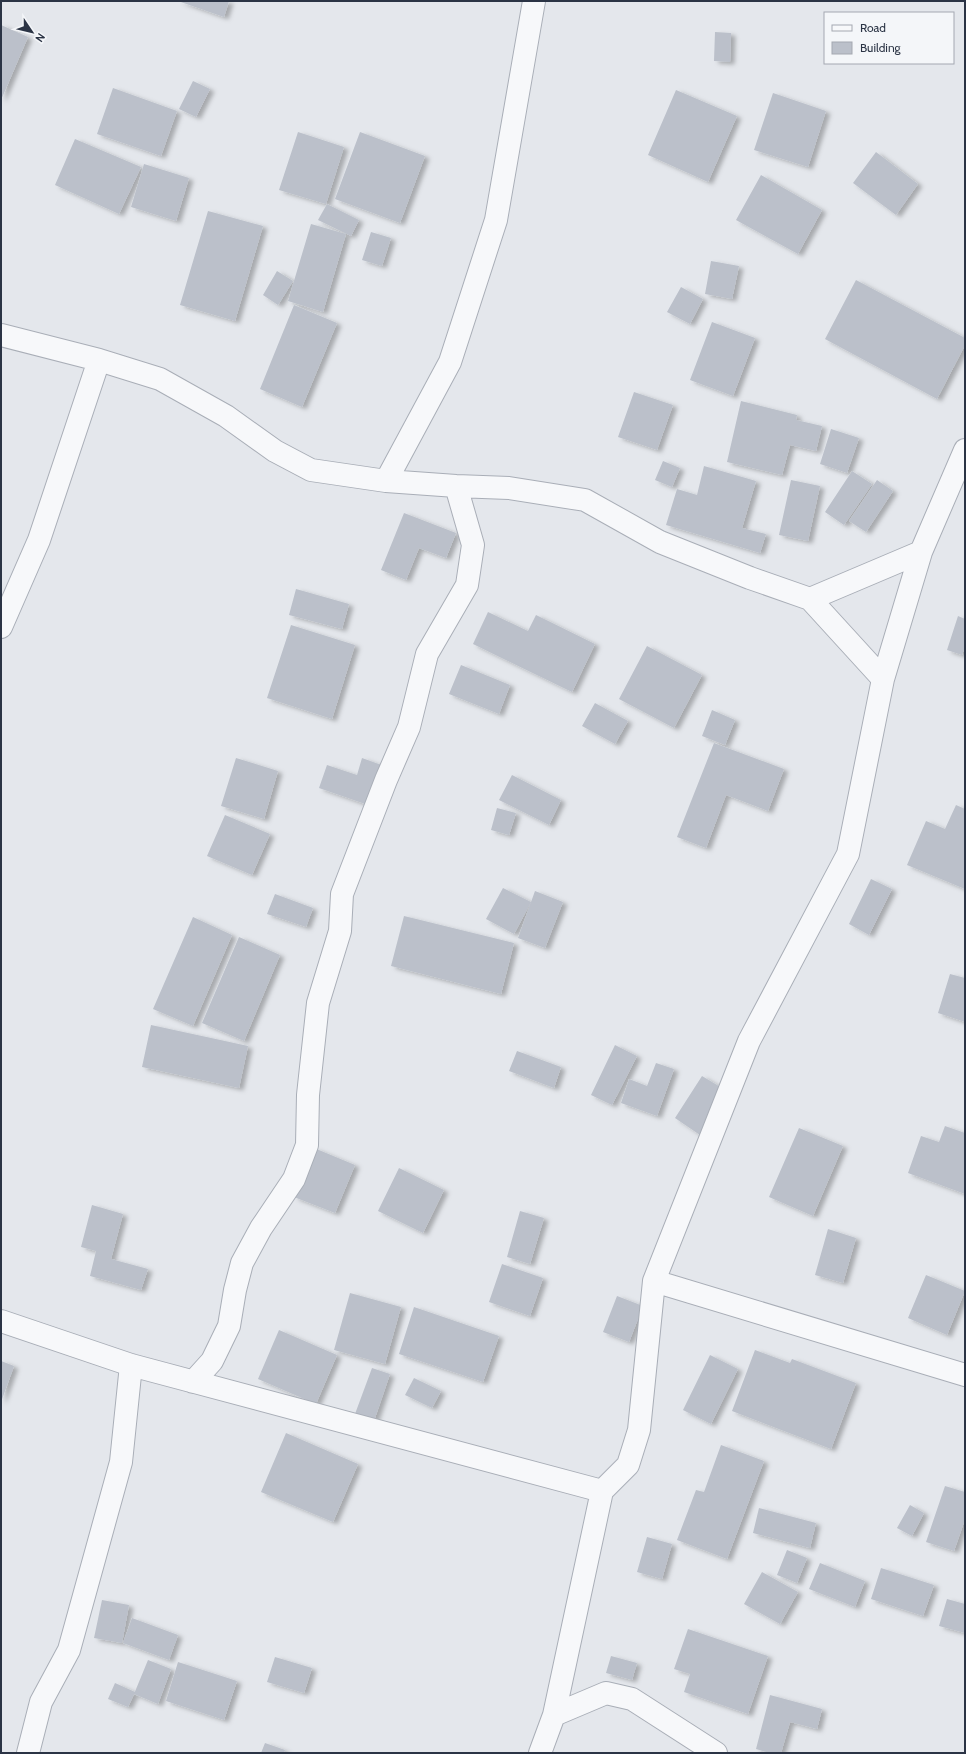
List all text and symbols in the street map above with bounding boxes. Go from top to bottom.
north arrow [12,12,52,52]
legend [824,12,954,64]
text: Road [860,20,886,35]
text: N [32,31,48,45]
text: Building [860,40,902,55]

